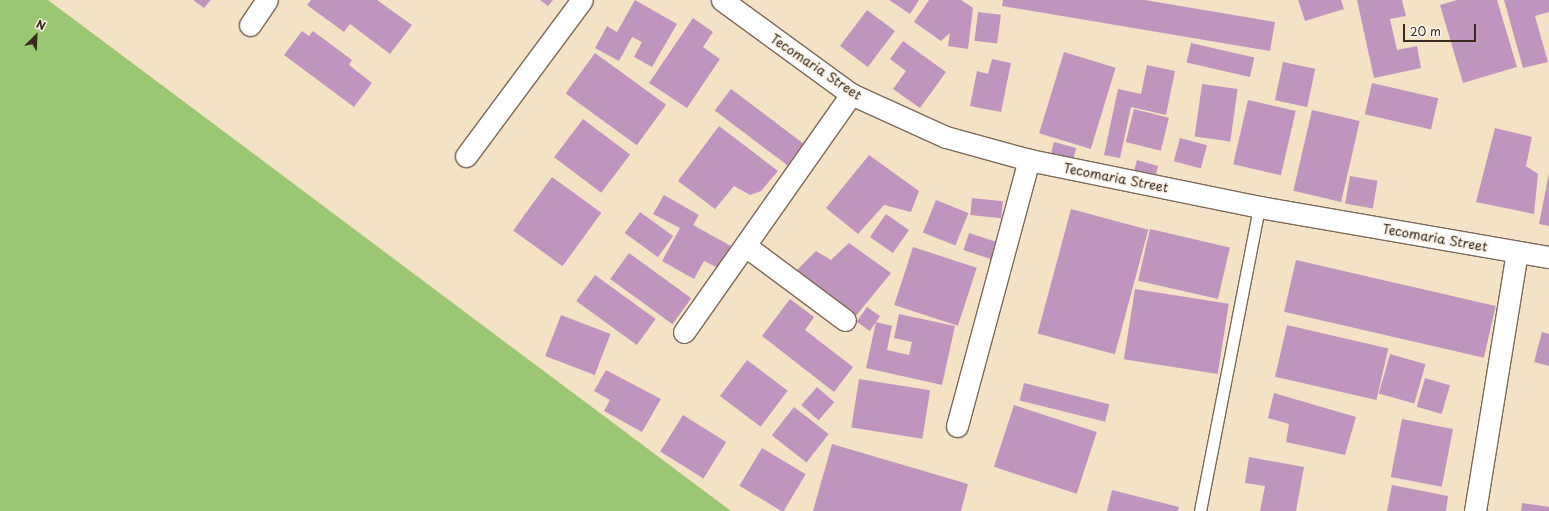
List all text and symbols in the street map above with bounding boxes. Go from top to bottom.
text: N [34,15,49,34]
north arrow [16,16,56,56]
scale bar [1405,16,1478,42]
text: 20 m [1410,22,1441,40]
street label: Tecomaria Street [767,31,865,103]
street label: Tecomaria Street [1062,160,1170,196]
street label: Tecomaria Street [1381,221,1489,255]

